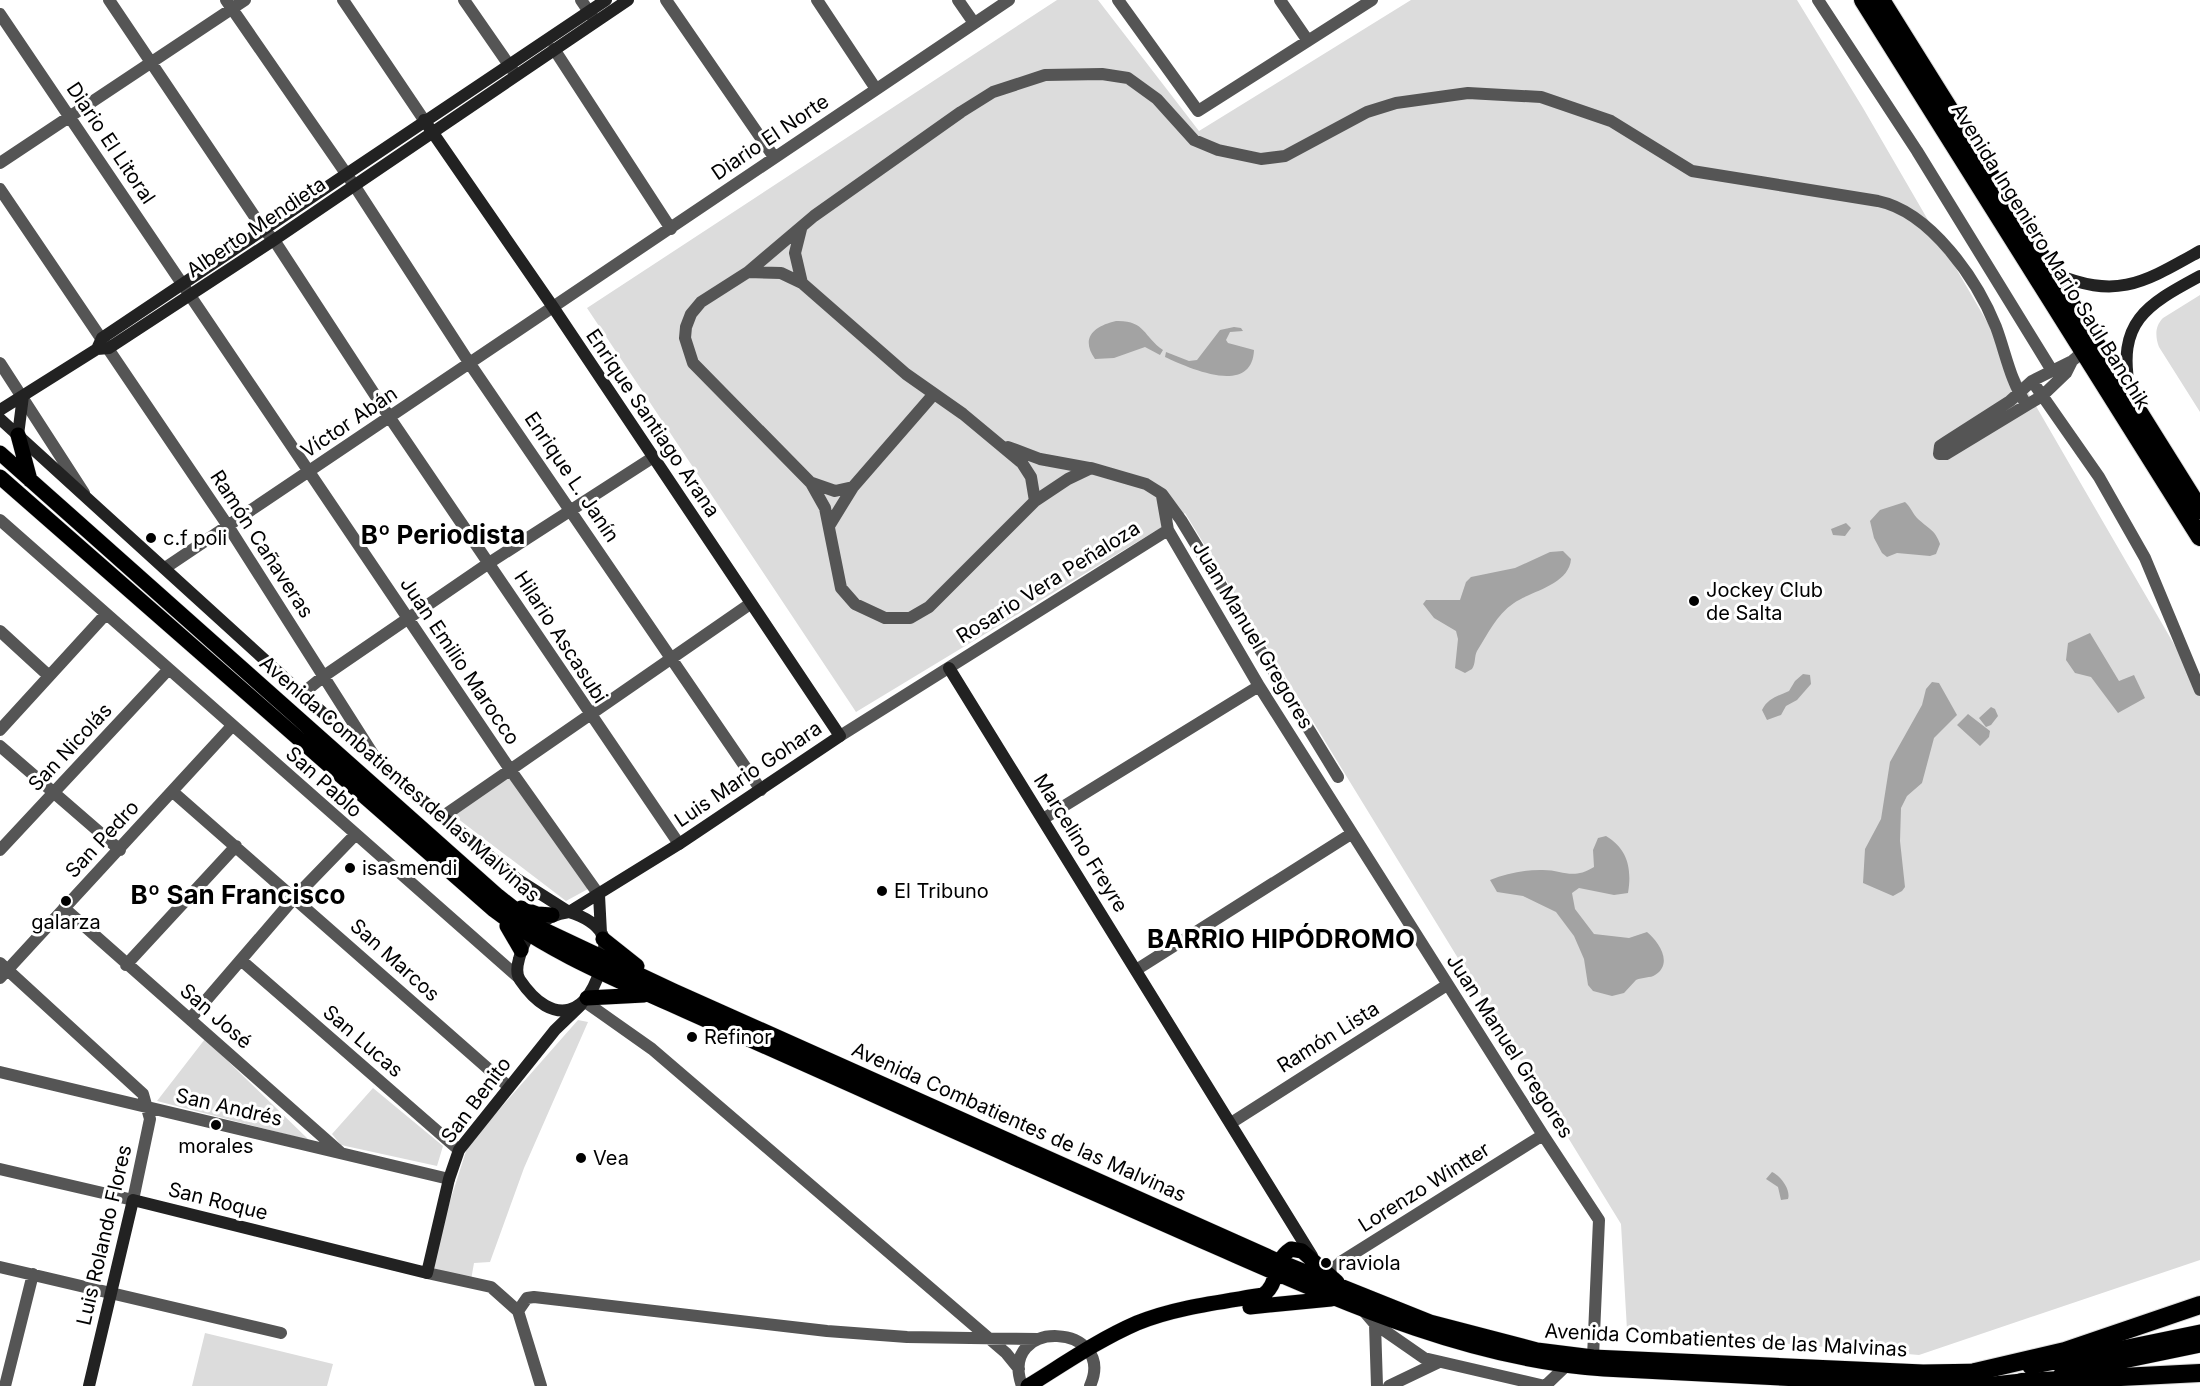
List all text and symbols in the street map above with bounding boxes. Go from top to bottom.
street label: Diario El Litoral [62,78,160,208]
street label: Diario El Norte [707,89,833,185]
street label: Avenida Ingeniero Mario Saúl Banchik [1946,99,2156,413]
street label: Alberto Mendieta [182,172,330,282]
street label: Enrique Santiago Arana [581,324,725,522]
street label: Víctor Abán [296,381,402,463]
street label: Enrique L. Janín [520,407,624,547]
street label: Ramón Cañaveras [205,466,319,622]
street label: Rosario Vera Peñaloza [952,516,1144,648]
district label: Bº Periodista [361,519,525,550]
place label: c.f poli [163,526,227,550]
marker: c.f poli [144,531,158,545]
street label: Juan Manuel Gregores [1187,537,1319,733]
street label: Hilario Ascasubi [509,566,613,708]
street label: Juan Emilio Marocco [395,573,525,749]
place label: Jockey Club de Salta [1706,578,1823,625]
marker: Jockey Club de Salta [1687,594,1701,608]
street label: Avenida Combatientes de las Malvinas [255,651,545,907]
street label: San Nicolás [23,698,117,796]
street label: Luis Mario Gohara [670,716,826,832]
street label: San Pablo [281,741,367,823]
street label: Marcelino Freyre [1029,769,1133,917]
street label: San Pedro [60,795,144,883]
place label: isasmendi [362,856,457,880]
marker: isasmendi [343,861,357,875]
district label: Bº San Francisco [131,879,345,910]
place label: El Tribuno [894,879,989,903]
marker: El Tribuno [875,884,889,898]
marker: galarza [59,894,73,908]
place label: galarza [31,910,101,934]
street label: San Marcos [345,914,445,1006]
district label: BARRIO HIPÓDROMO [1147,923,1415,954]
street label: Juan Manuel Gregores [1442,950,1578,1142]
street label: San José [175,978,257,1054]
street label: Ramón Lista [1273,996,1383,1078]
street label: San Lucas [318,1000,408,1082]
place label: Refinor [704,1025,772,1049]
marker: Refinor [685,1030,699,1044]
street label: Avenida Combatientes de las Malvinas [848,1037,1190,1207]
street label: San Benito [436,1052,516,1148]
street label: San Andrés [173,1083,285,1131]
marker: morales [209,1118,223,1132]
place label: morales [178,1134,254,1158]
street label: Lorenzo Wintter [1354,1137,1494,1237]
street label: Luis Rolando Flores [72,1142,136,1328]
place label: Vea [593,1146,629,1170]
marker: Vea [574,1151,588,1165]
street label: San Roque [166,1177,270,1225]
place label: raviola [1338,1251,1401,1275]
marker: raviola [1319,1256,1333,1270]
street label: Avenida Combatientes de las Malvinas [1544,1319,1908,1361]

